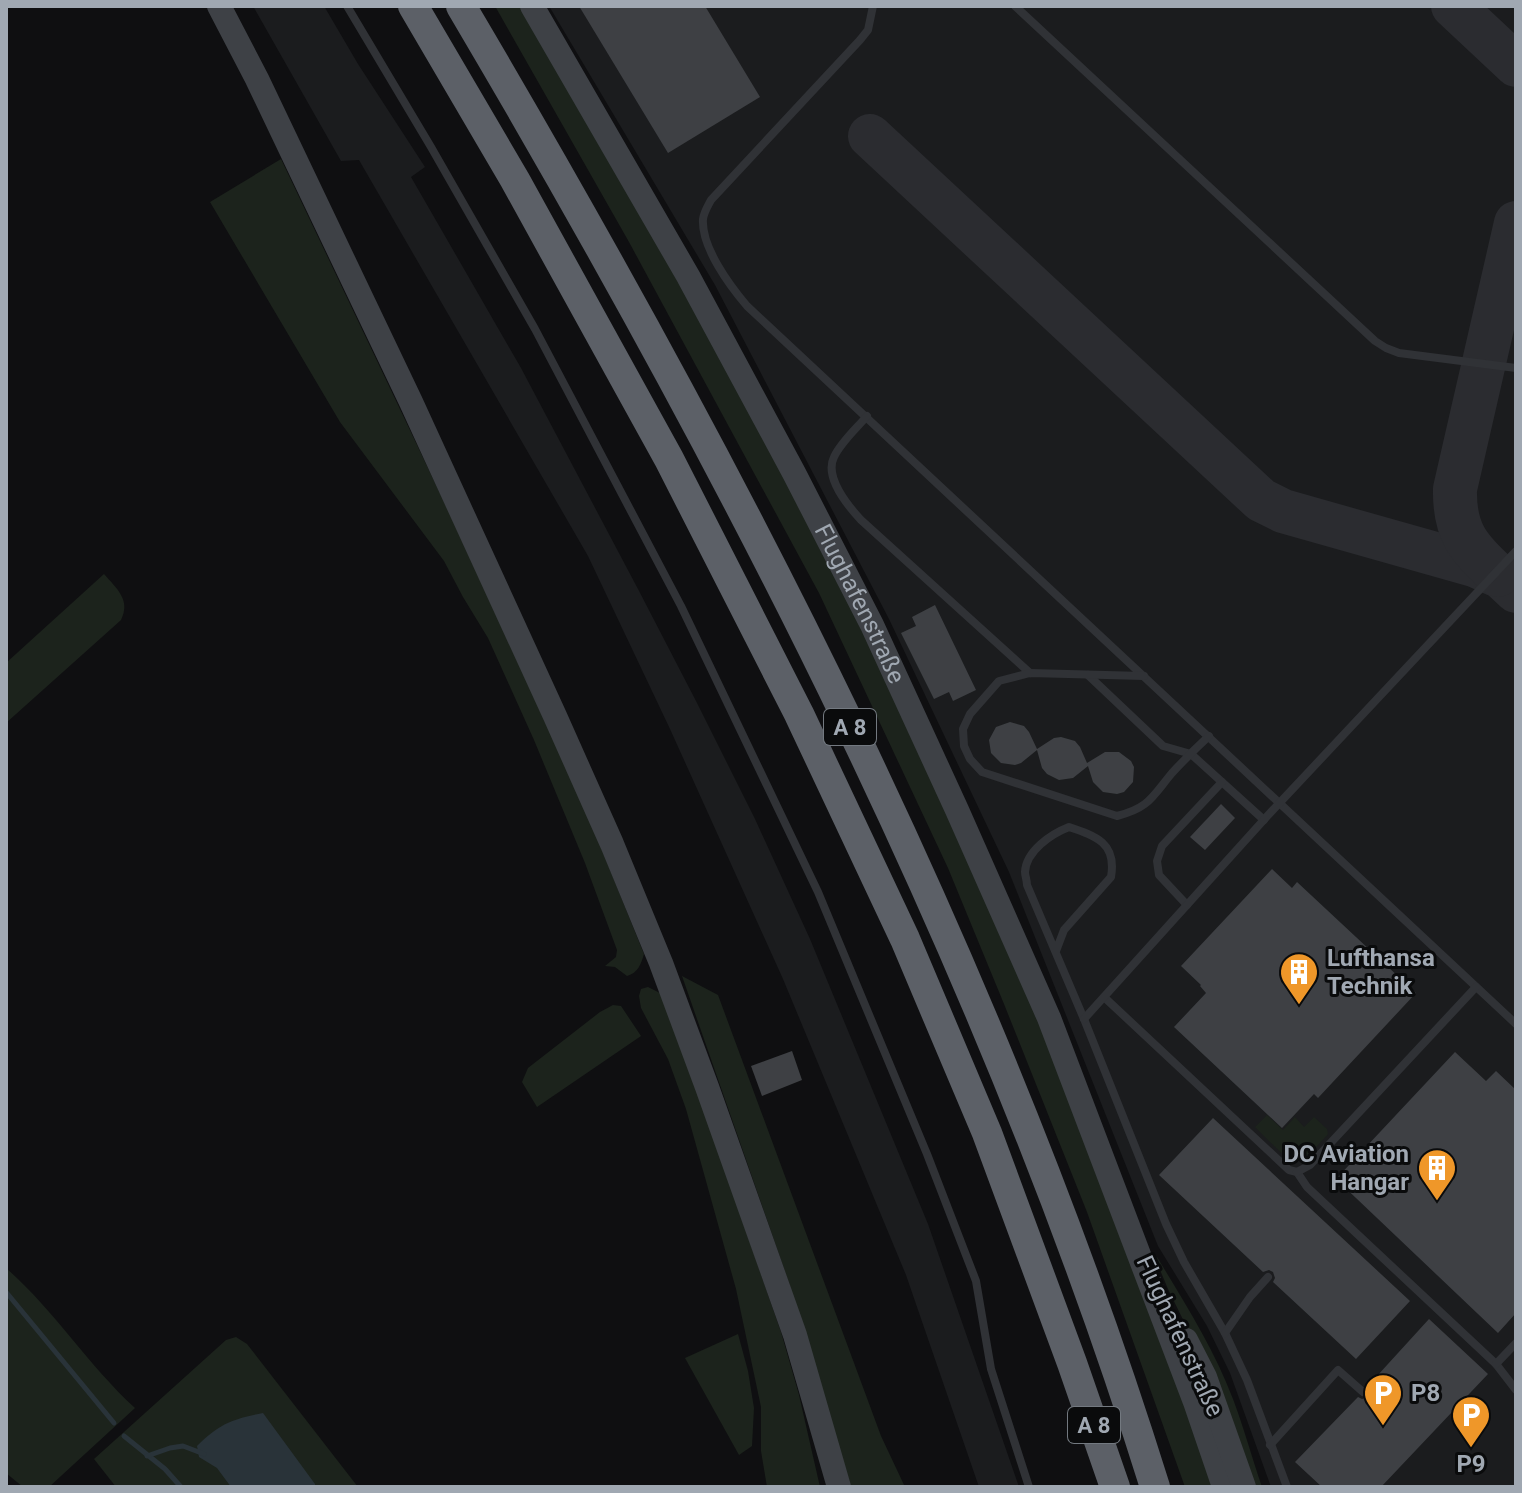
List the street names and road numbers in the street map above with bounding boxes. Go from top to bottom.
street label: Flughafenstraße [809,519,911,688]
road number: A 8 [824,709,876,745]
street label: Flughafenstraße [1131,1251,1229,1421]
road number: A 8 [1068,1407,1120,1443]

